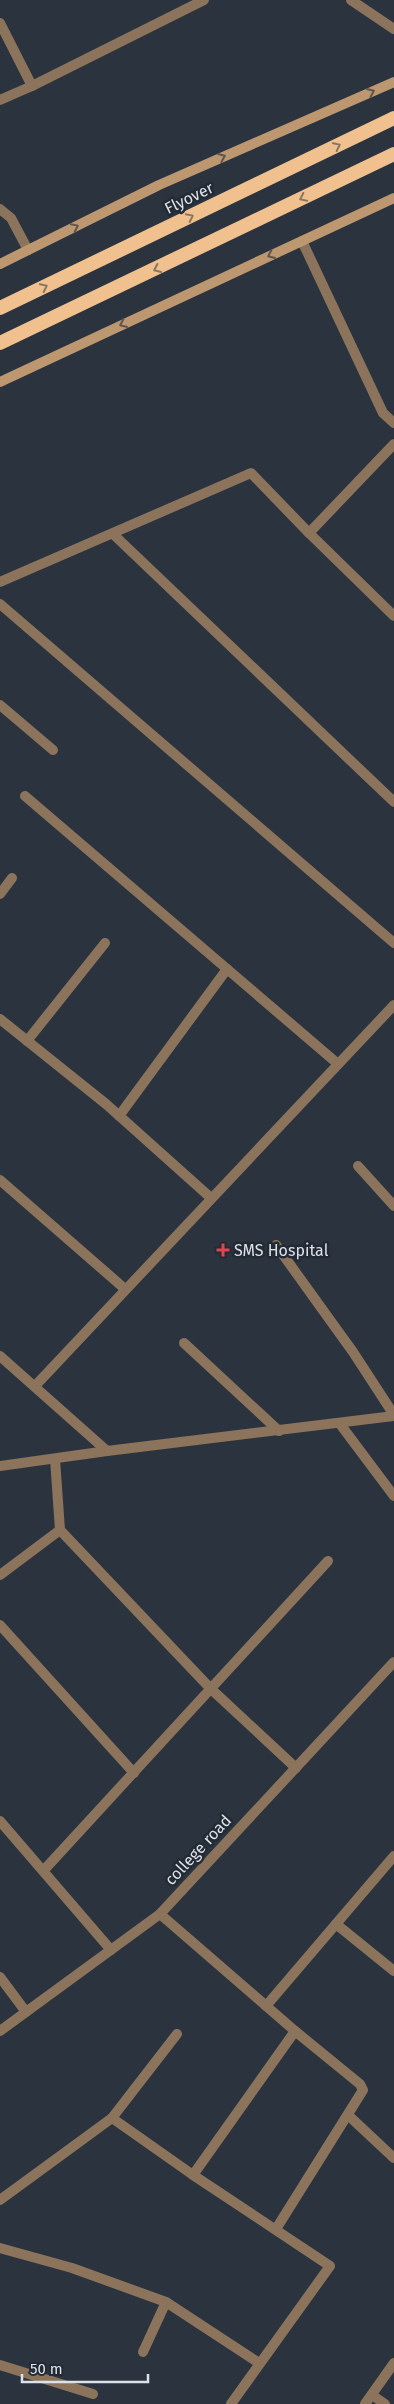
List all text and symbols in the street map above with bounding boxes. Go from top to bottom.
one-way arrow [366,88,375,98]
one-way arrow [332,142,341,152]
one-way arrow [217,153,226,164]
street label: Flyover [161,178,217,218]
one-way arrow [299,192,308,202]
one-way arrow [185,213,194,223]
one-way arrow [70,223,79,233]
one-way arrow [267,249,276,260]
one-way arrow [153,262,162,272]
one-way arrow [39,283,48,293]
one-way arrow [119,318,128,328]
place label: SMS Hospital [234,1241,329,1260]
marker: SMS Hospital [216,1243,230,1257]
street label: college road [161,1811,235,1889]
scale bar [22,2352,149,2384]
text: 50 m [30,2360,63,2378]

